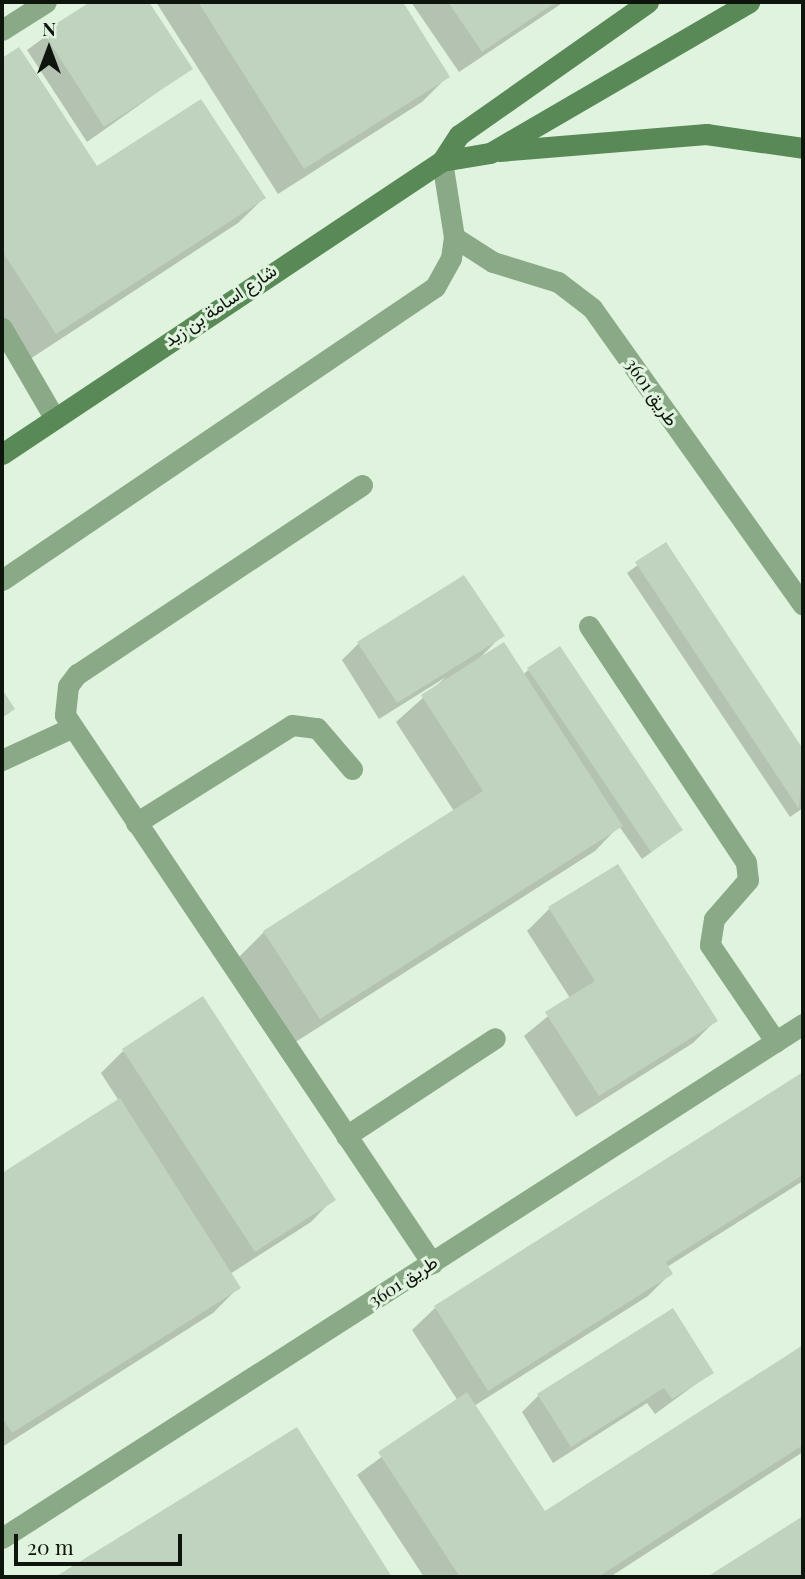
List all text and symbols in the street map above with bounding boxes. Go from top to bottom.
north arrow [14,14,84,84]
text: N [42,15,56,41]
street label: شارع اسامة بن زيد [160,259,280,351]
street label: طريق 3601 [621,354,683,430]
street label: طريق 3601 [365,1251,441,1311]
scale bar [18,1520,186,1564]
text: 20 m [27,1532,74,1560]

